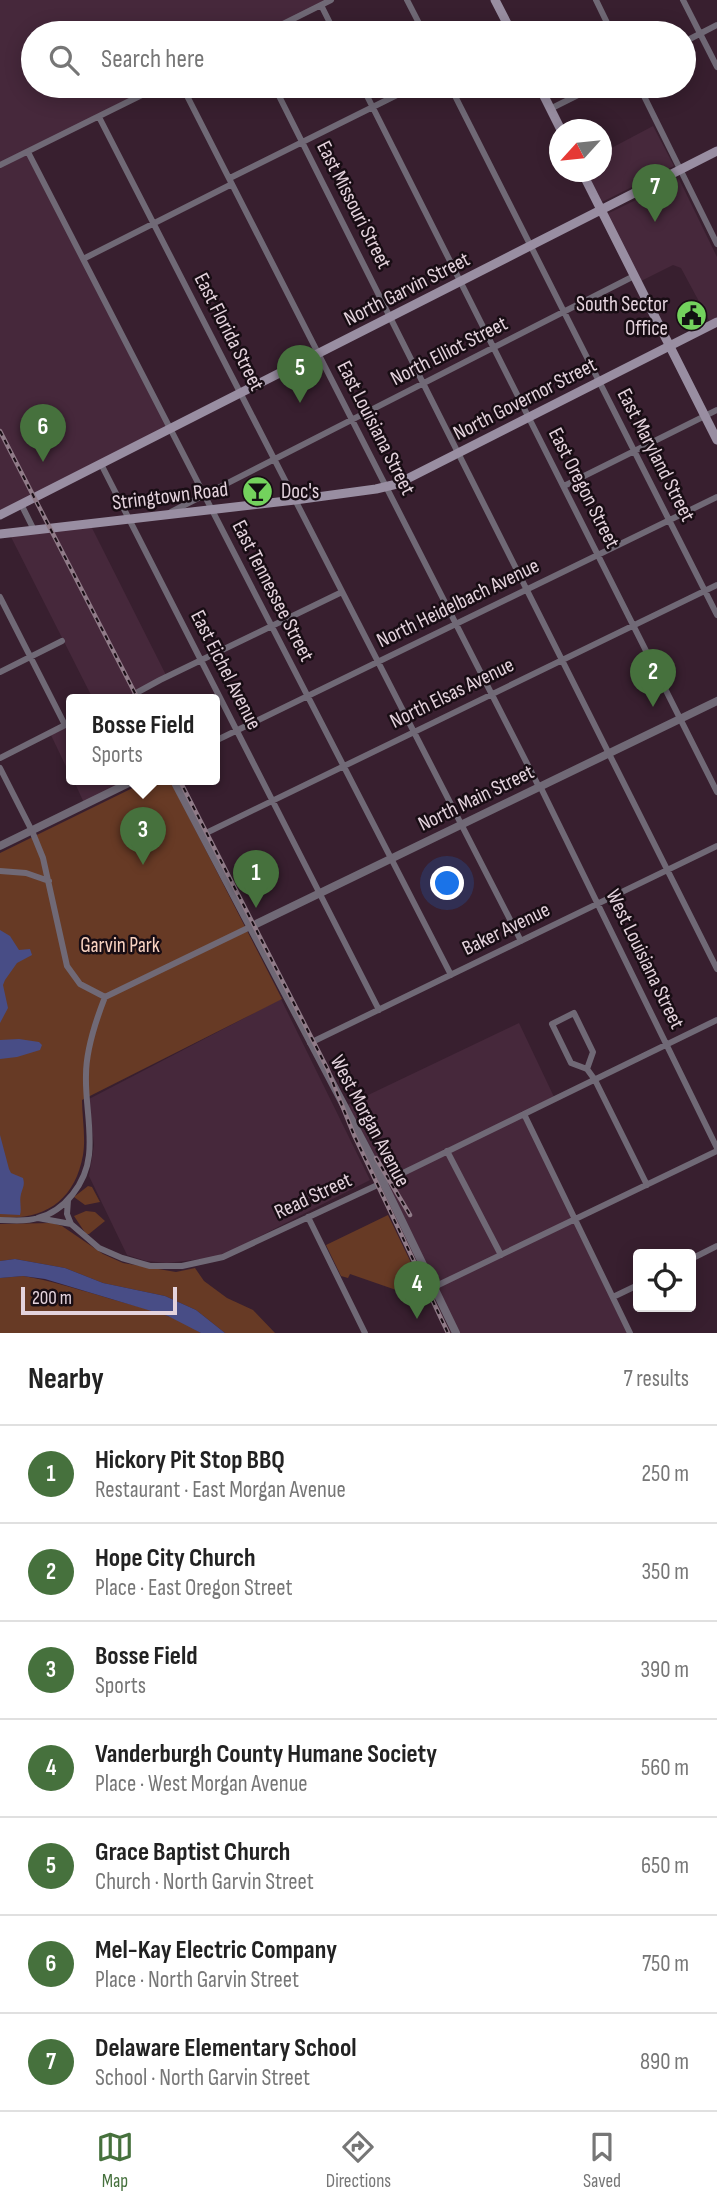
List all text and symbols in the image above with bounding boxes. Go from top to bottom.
search box [21,21,696,98]
icon: search [45,41,83,79]
text: Search here [101,44,204,75]
north arrow [549,119,612,182]
street label: East Missouri Street [311,137,397,273]
pin: 7 [632,164,678,222]
street label: North Garvin Street [340,247,474,331]
street label: East Florida Street [189,269,269,395]
place label: South Sector Office [576,292,668,341]
public building icon: South Sector Office [674,299,708,333]
street label: North Elliot Street [386,311,512,391]
pin: 5 [277,345,323,403]
street label: North Governor Street [449,352,601,446]
street label: East Louisiana Street [332,357,420,499]
street label: East Maryland Street [612,384,700,526]
pin: 6 [20,404,66,462]
street label: East Oregon Street [543,424,625,552]
bar icon: Doc's [241,474,275,508]
street label: Stringtown Road [111,476,229,516]
place label: Doc's [281,479,319,504]
street label: East Tennessee Street [227,516,319,666]
street label: North Heidelbach Avenue [373,553,543,653]
street label: East Eichel Avenue [185,606,267,734]
pin: 2 [630,649,676,707]
street label: North Elsas Avenue [386,652,518,734]
popup [66,694,220,785]
text: Bosse Field [92,710,194,741]
text: Sports [92,741,143,769]
street label: North Main Street [414,759,538,837]
pin: 3 [120,807,166,865]
pin: 1 [233,850,279,908]
your location [430,866,464,900]
street label: West Louisiana Street [600,885,690,1033]
street label: Baker Avenue [458,897,554,961]
park label: Garvin Park [80,933,160,958]
street label: West Morgan Avenue [325,1051,415,1191]
street label: Read Street [270,1167,356,1225]
map controls [633,1249,696,1312]
button: locate [633,1249,696,1312]
pin: 4 [394,1261,440,1319]
scale bar [21,1284,177,1316]
text: 200 m [32,1287,72,1310]
text: Nearby [28,1361,104,1397]
text: 7 results [623,1365,689,1393]
text: Hickory Pit Stop BBQ [95,1445,285,1476]
text: 1 [46,1460,56,1488]
text: 250 m [642,1460,689,1488]
text: Restaurant · East Morgan Avenue [95,1476,346,1504]
text: Hope City Church [95,1543,255,1574]
text: 2 [46,1558,56,1586]
text: 350 m [641,1558,689,1586]
text: Place · East Oregon Street [95,1574,292,1602]
text: Bosse Field [95,1641,198,1672]
text: 3 [46,1656,56,1684]
text: 390 m [640,1656,689,1684]
text: Sports [95,1672,146,1700]
text: Vanderburgh County Humane Society [95,1739,437,1770]
text: 4 [46,1754,56,1782]
text: 560 m [641,1754,689,1782]
text: Place · West Morgan Avenue [95,1770,308,1798]
text: Grace Baptist Church [95,1837,290,1868]
text: 5 [46,1852,56,1880]
text: 650 m [641,1852,689,1880]
text: Church · North Garvin Street [95,1868,314,1896]
text: Mel-Kay Electric Company [95,1935,337,1966]
text: 6 [46,1950,56,1978]
text: 750 m [642,1950,689,1978]
text: Place · North Garvin Street [95,1966,299,1994]
text: Delaware Elementary School [95,2033,357,2064]
text: 7 [46,2048,56,2076]
text: 890 m [640,2048,689,2076]
text: School · North Garvin Street [95,2064,310,2092]
tab: Map [96,2128,134,2193]
tab: Directions [326,2128,391,2193]
tab: Saved [583,2128,621,2193]

